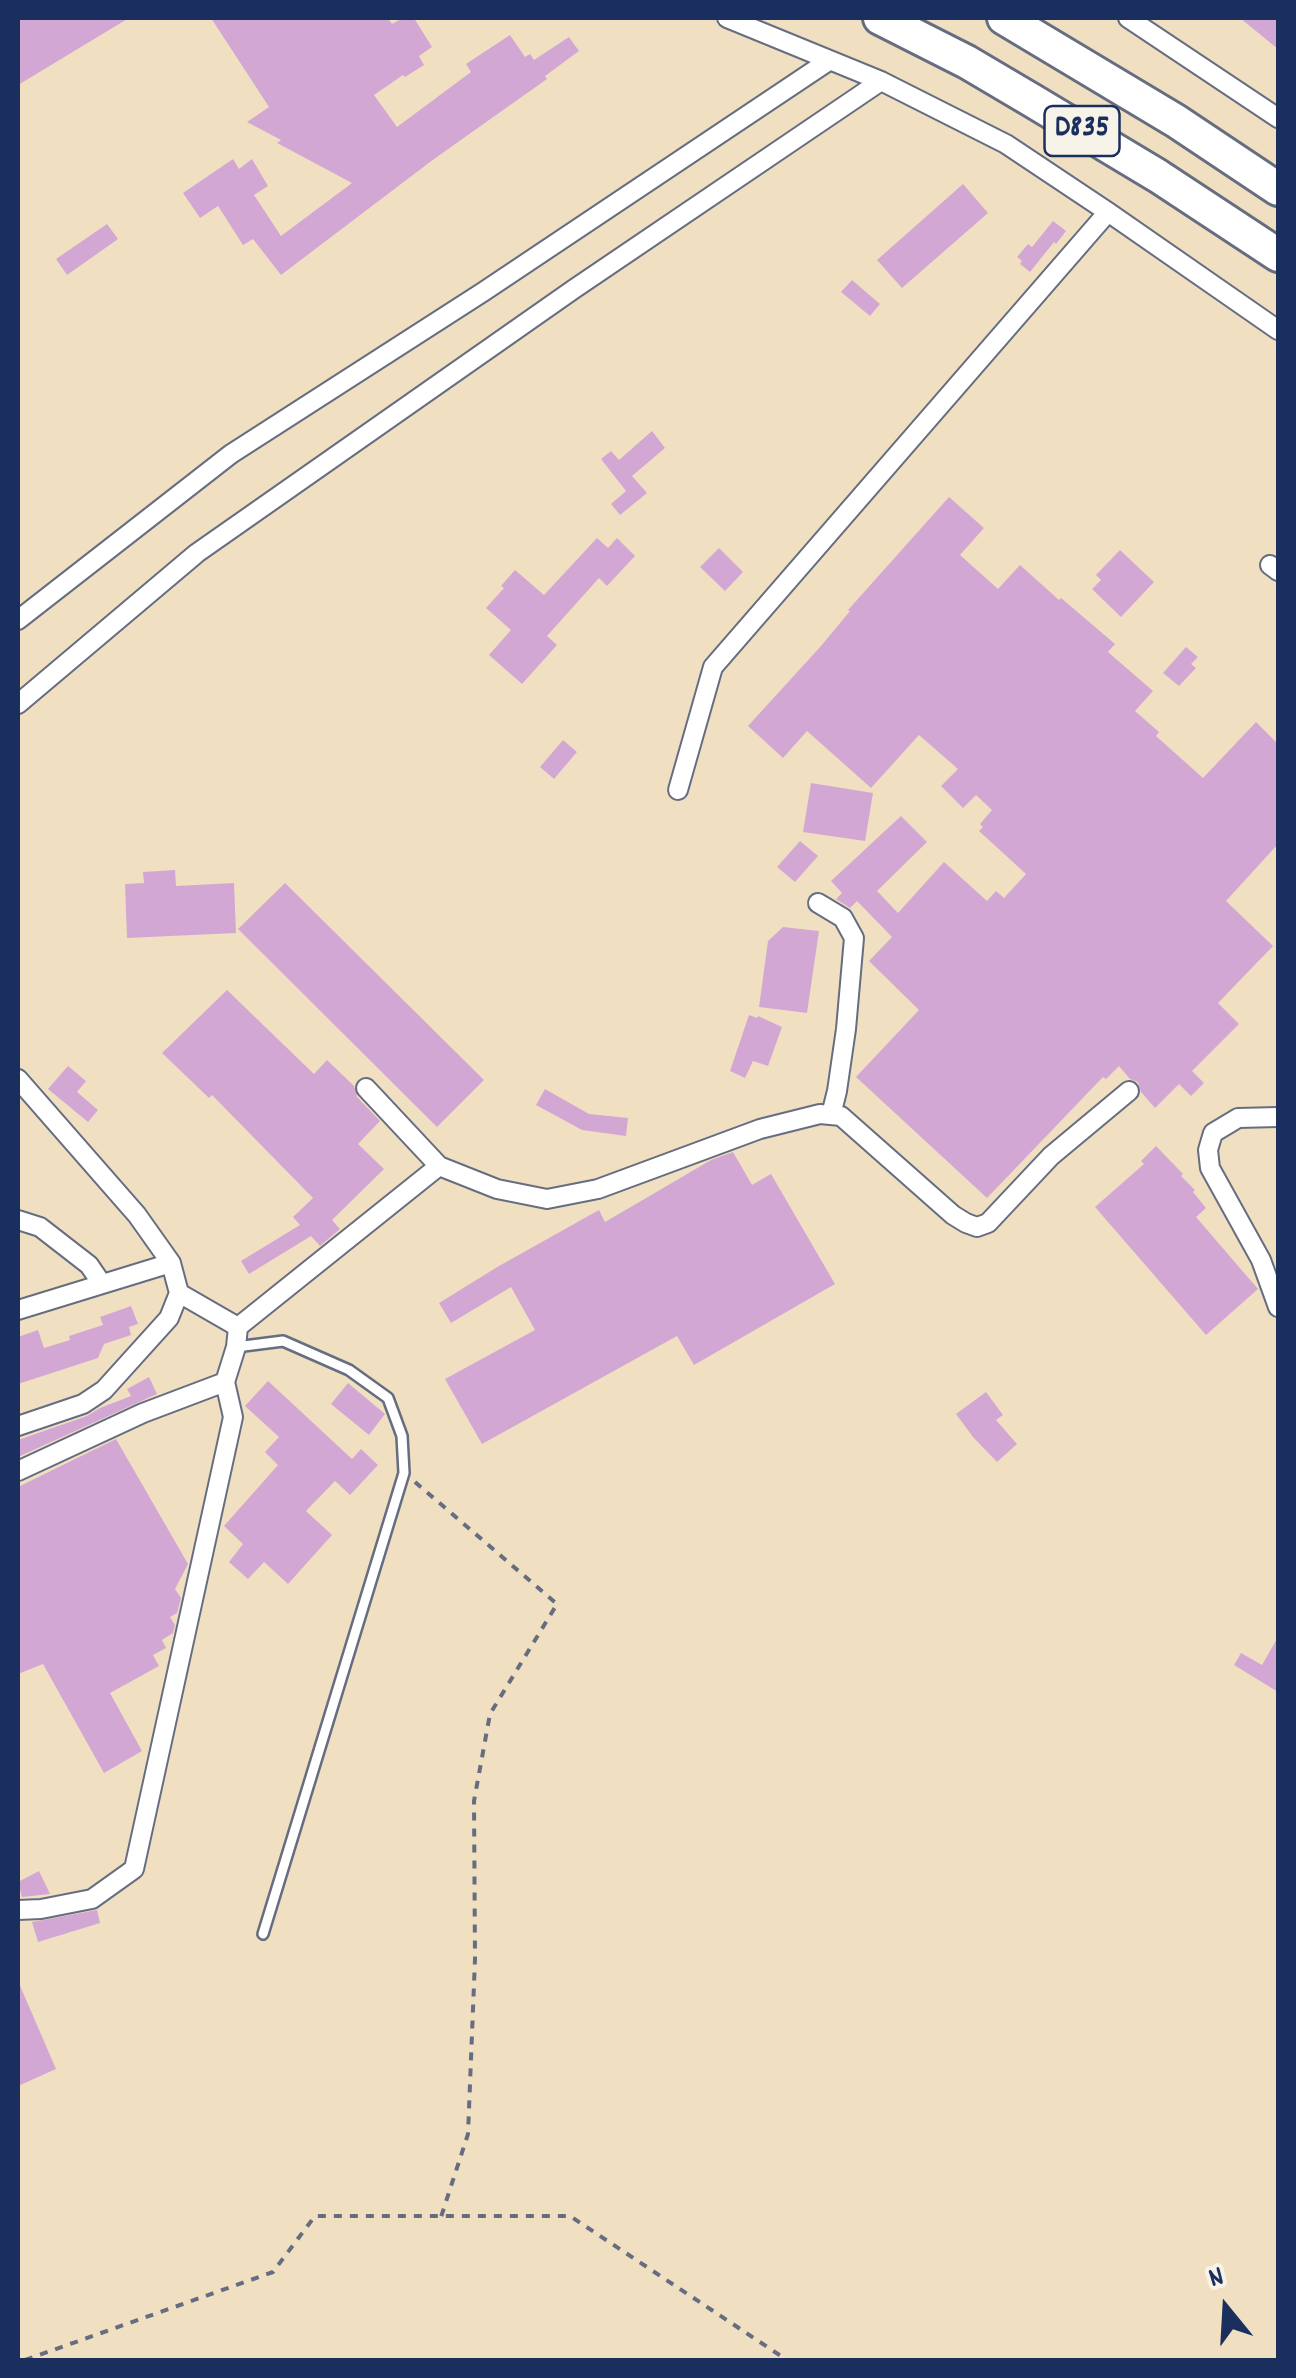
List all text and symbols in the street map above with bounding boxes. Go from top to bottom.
road number: D835 [1044,106,1120,156]
north arrow [1176,2258,1276,2358]
text: N [1204,2258,1229,2301]

